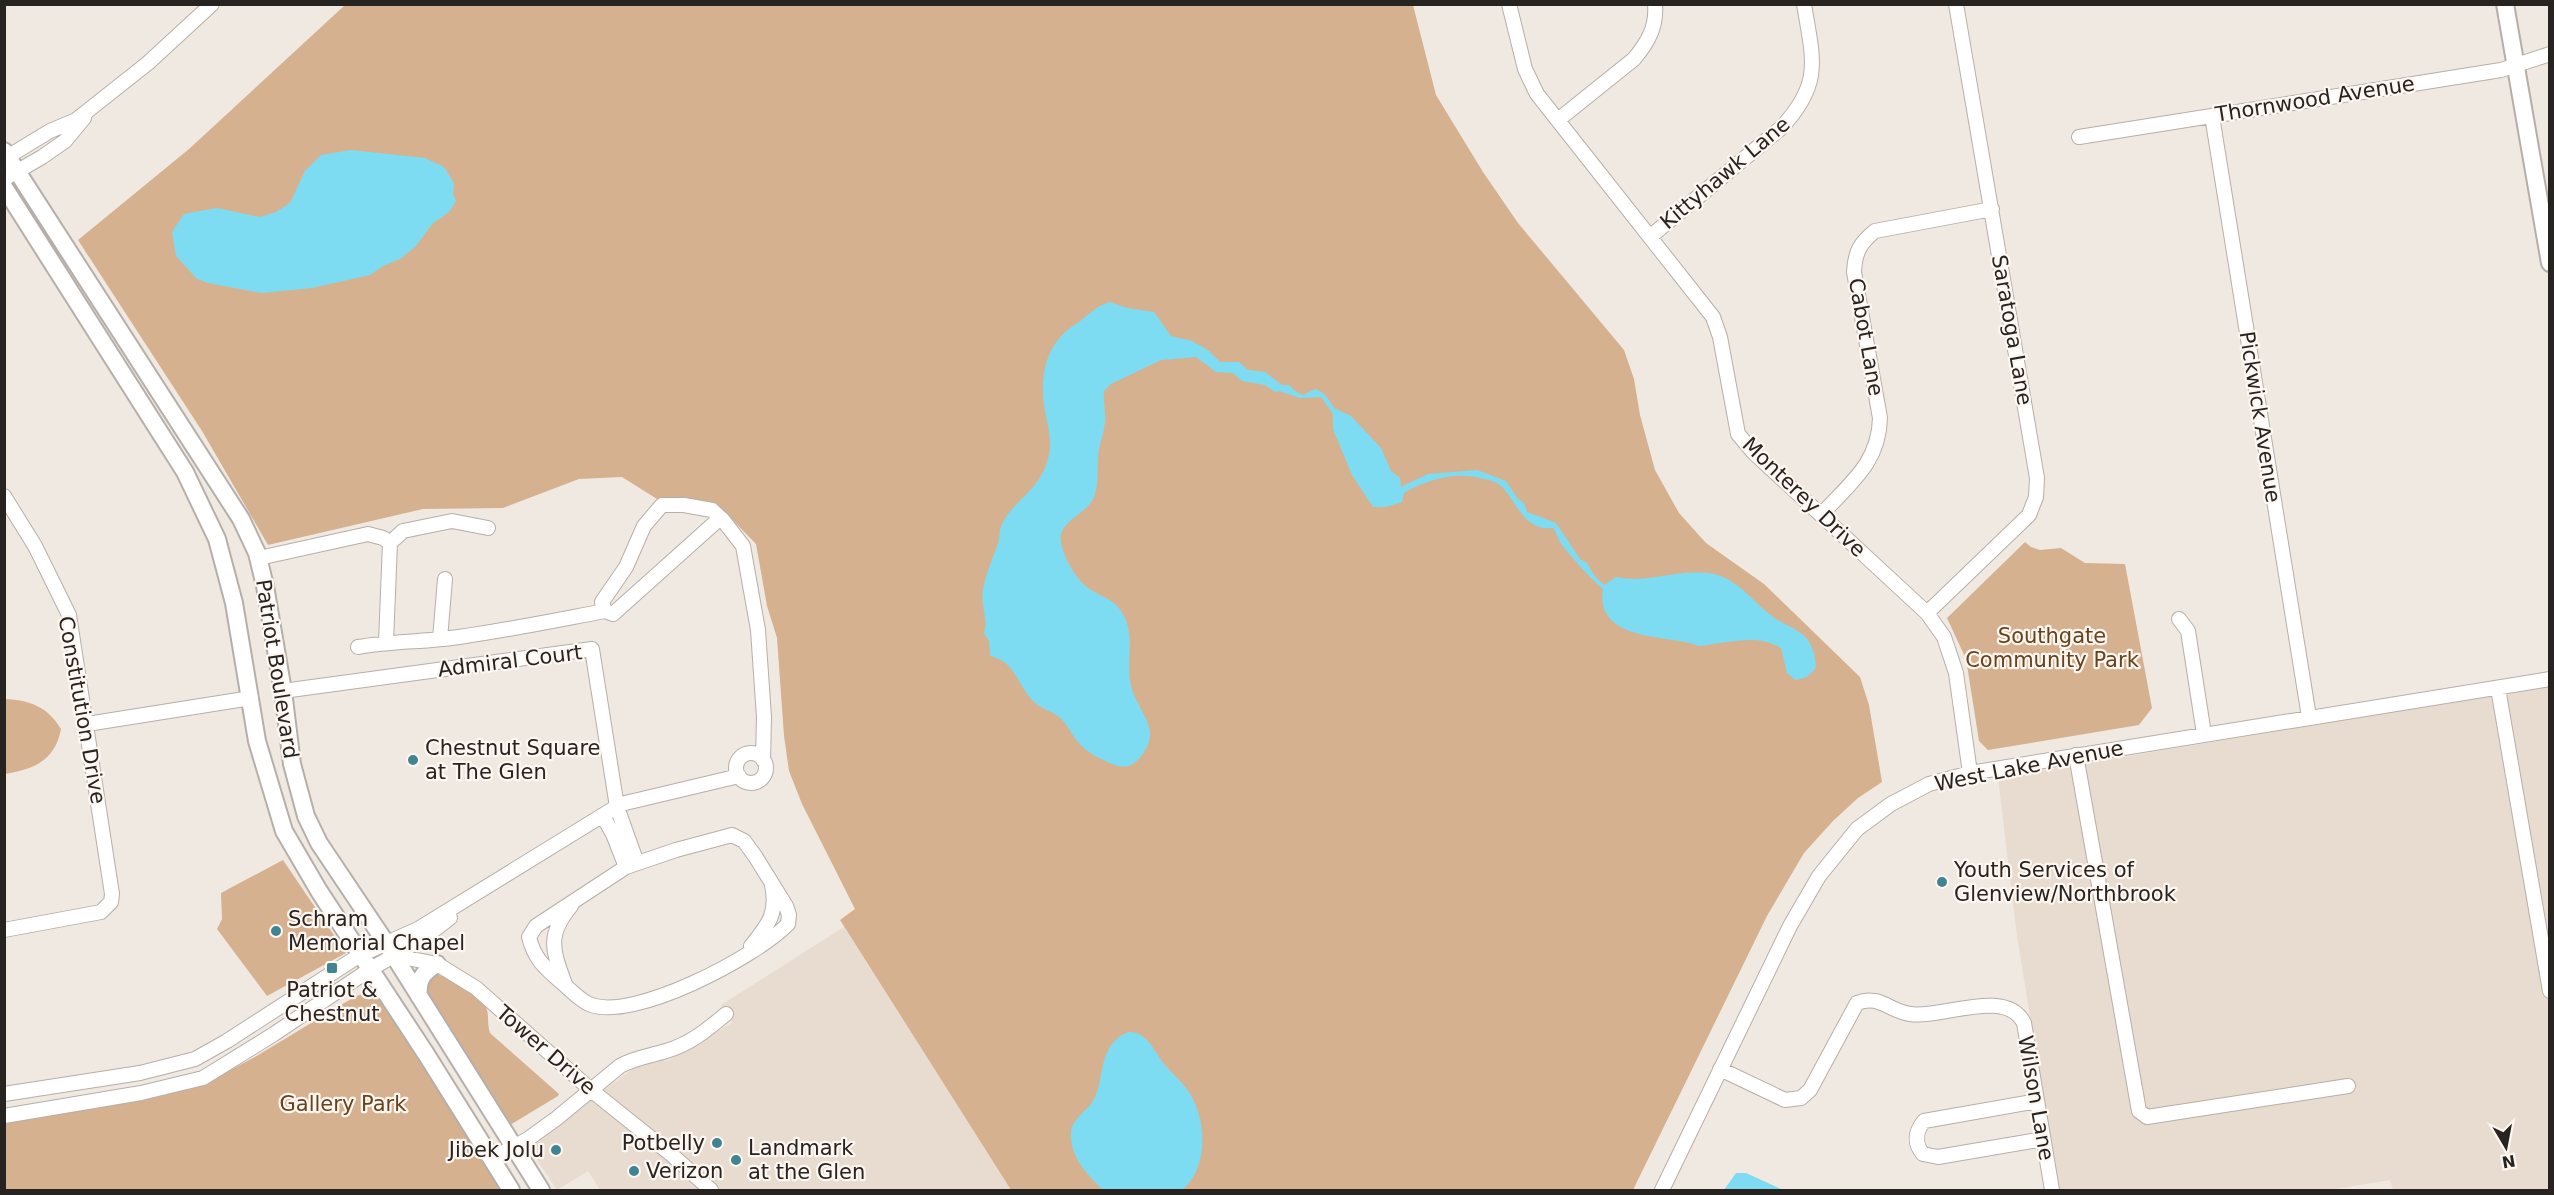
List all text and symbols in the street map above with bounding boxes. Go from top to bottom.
street label: Thornwood Avenue [2213,71,2416,127]
street label: Kittyhawk Lane [1655,112,1795,234]
street label: Saratoga Lane [1987,253,2037,407]
street label: Cabot Lane [1844,276,1888,398]
street label: Pickwick Avenue [2235,330,2285,504]
street label: Monterey Drive [1738,432,1870,562]
street label: Patriot Boulevard [251,578,303,760]
street label: Constitution Drive [54,614,110,806]
park label: Southgate Community Park [1965,624,2140,672]
street label: Admiral Court [436,640,584,682]
place label: Chestnut Square at The Glen [425,736,601,784]
street label: West Lake Avenue [1933,736,2125,796]
marker: Chestnut Square at The Glen [406,753,420,767]
place label: Youth Services of Glenview/Northbrook [1953,858,2177,906]
marker: Youth Services of Glenview/Northbrook [1935,875,1949,889]
place label: Schram Memorial Chapel [288,907,465,955]
marker: Schram Memorial Chapel [269,924,283,938]
marker: Patriot & Chestnut [325,961,339,975]
place label: Patriot & Chestnut [285,978,379,1026]
street label: Tower Drive [491,1000,600,1100]
street label: Wilson Lane [2013,1034,2059,1162]
park label: Gallery Park [280,1092,407,1116]
north arrow [2476,1117,2536,1177]
place label: Potbelly [622,1131,705,1155]
marker: Potbelly [710,1136,724,1150]
place label: Landmark at the Glen [748,1136,865,1184]
place label: Jibek Jolu [447,1138,544,1162]
marker: Jibek Jolu [549,1143,563,1157]
text: N [2500,1151,2517,1172]
marker: Landmark at the Glen [729,1153,743,1167]
place label: Verizon [646,1159,723,1183]
marker: Verizon [627,1164,641,1178]

